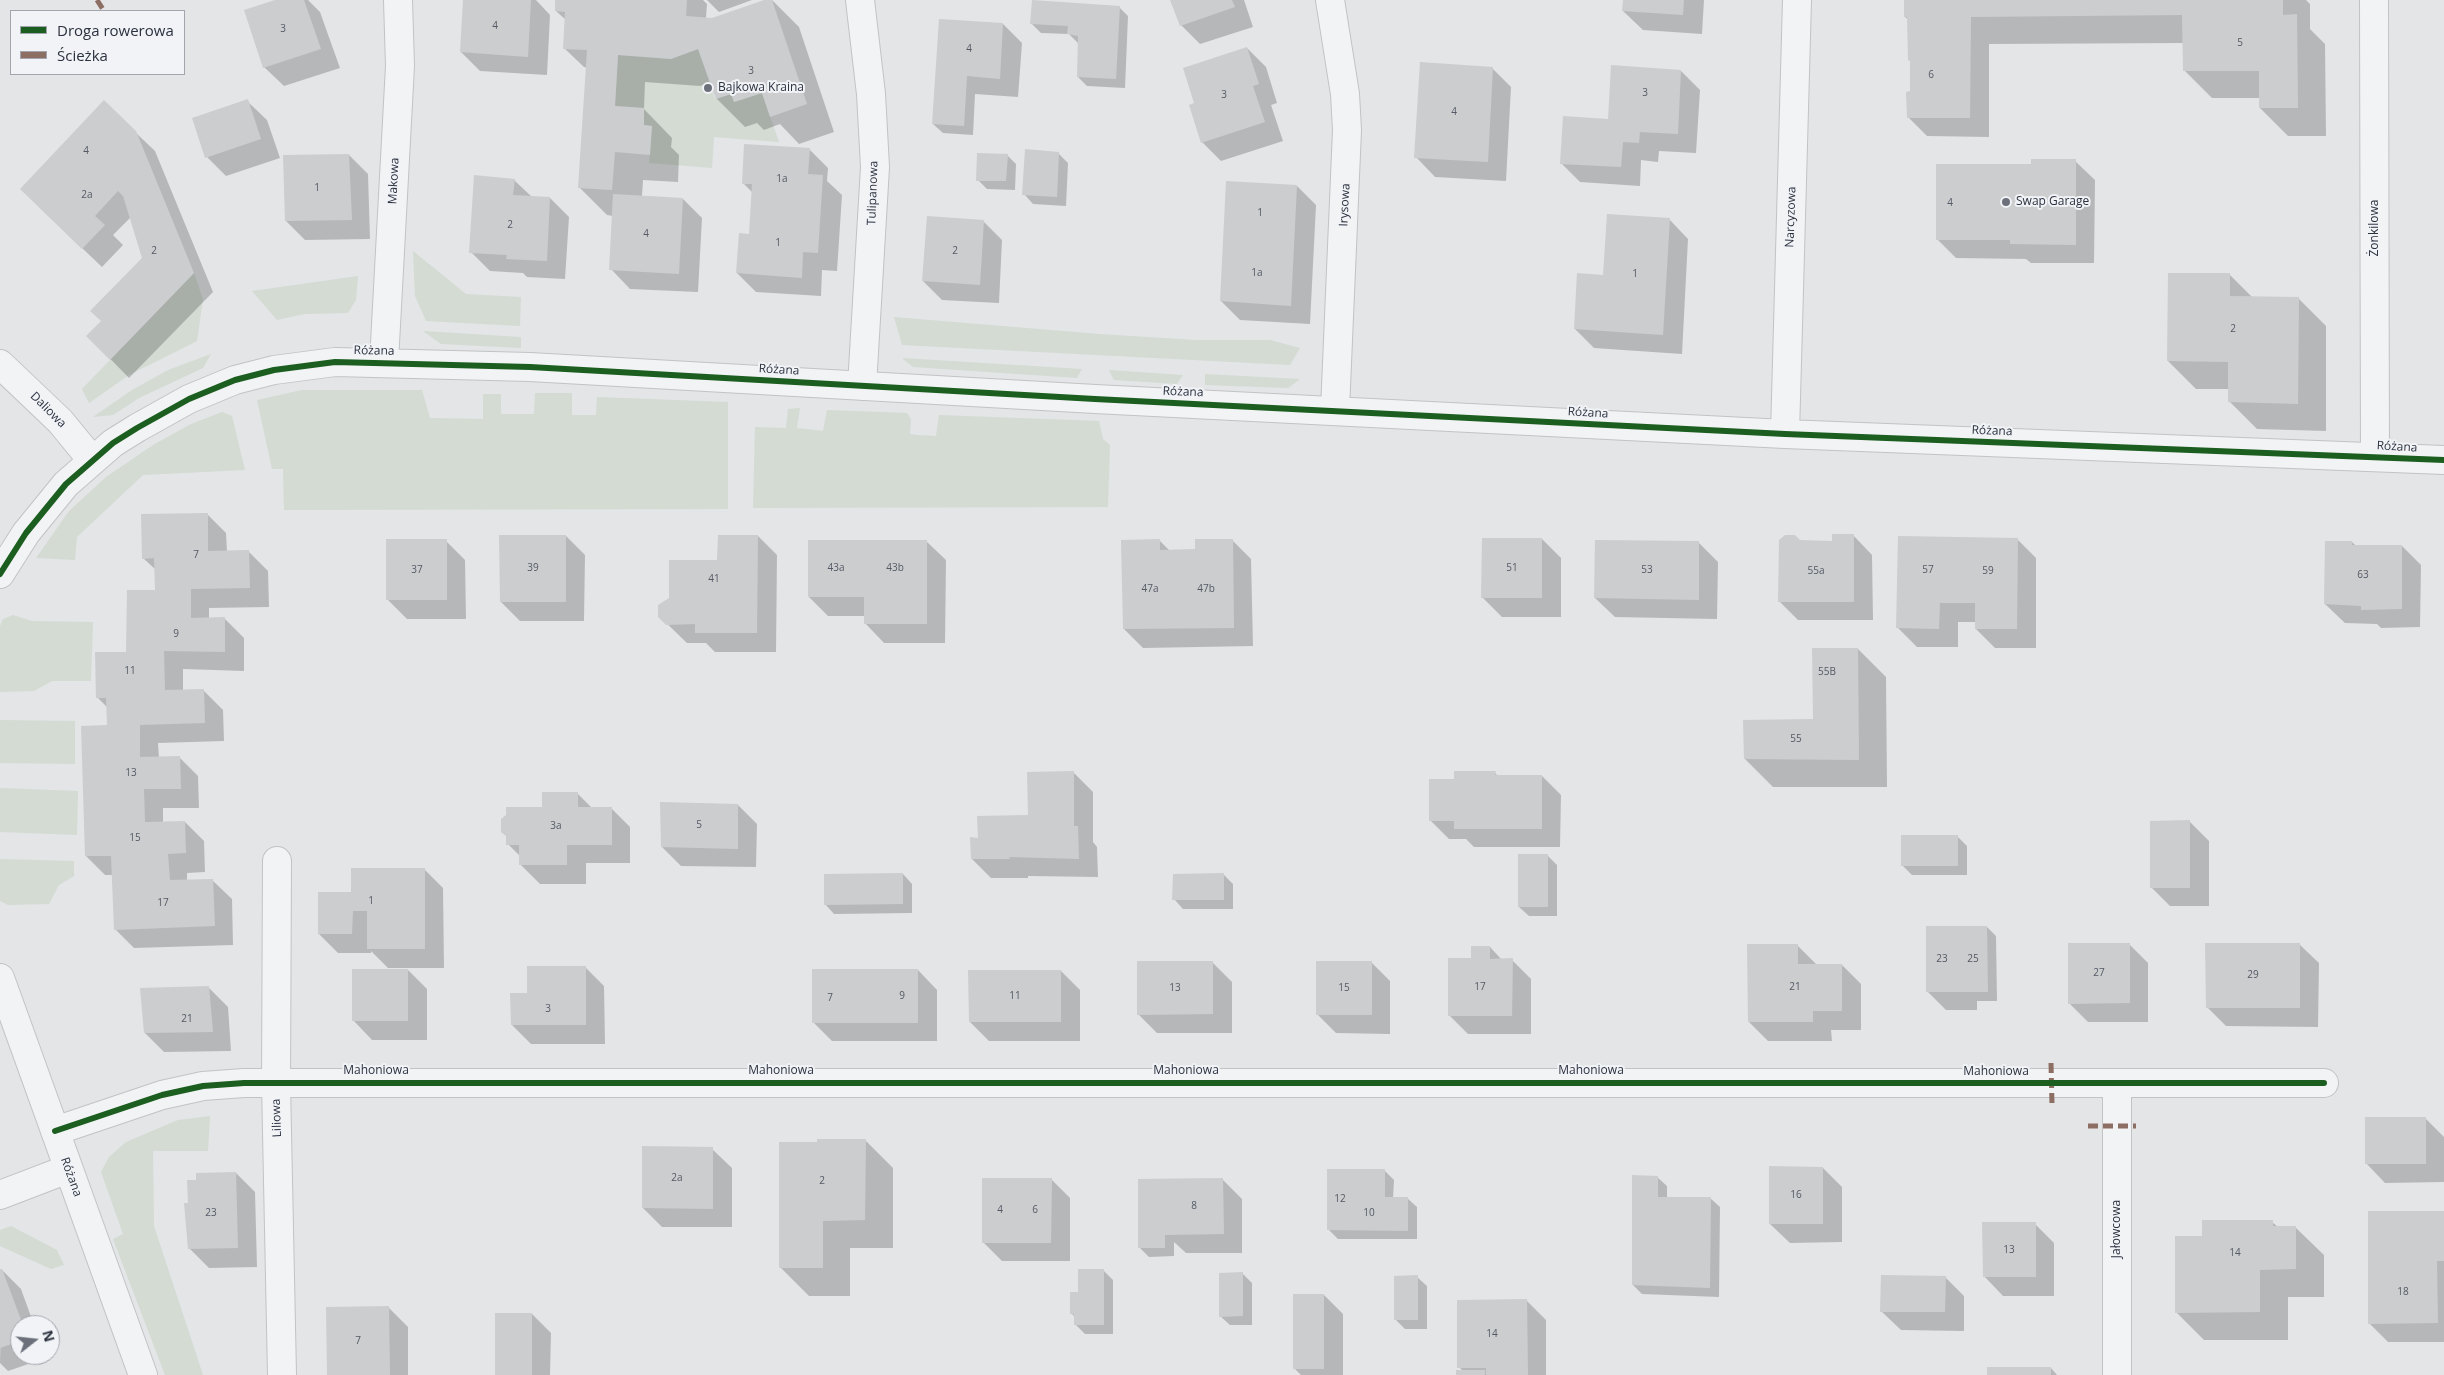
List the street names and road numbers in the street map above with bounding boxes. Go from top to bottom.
street label: Makowa [386,157,402,205]
street label: Tulipanowa [865,160,881,226]
street label: Irysowa [1337,183,1353,227]
street label: Narcyzowa [1783,186,1799,248]
street label: Żonkilowa [2368,200,2382,256]
street label: Różana [353,343,395,359]
street label: Różana [758,362,800,378]
street label: Różana [1162,384,1204,400]
street label: Daliowa [27,389,69,431]
street label: Różana [1567,405,1609,421]
street label: Różana [1971,423,2013,439]
street label: Różana [2376,439,2418,455]
street label: Mahoniowa [343,1064,409,1078]
street label: Mahoniowa [748,1064,814,1078]
street label: Mahoniowa [1153,1064,1219,1078]
street label: Mahoniowa [1558,1064,1624,1078]
street label: Mahoniowa [1963,1065,2029,1079]
street label: Liliowa [269,1098,285,1138]
street label: Różana [57,1155,85,1199]
street label: Jałowcowa [2110,1200,2124,1258]

